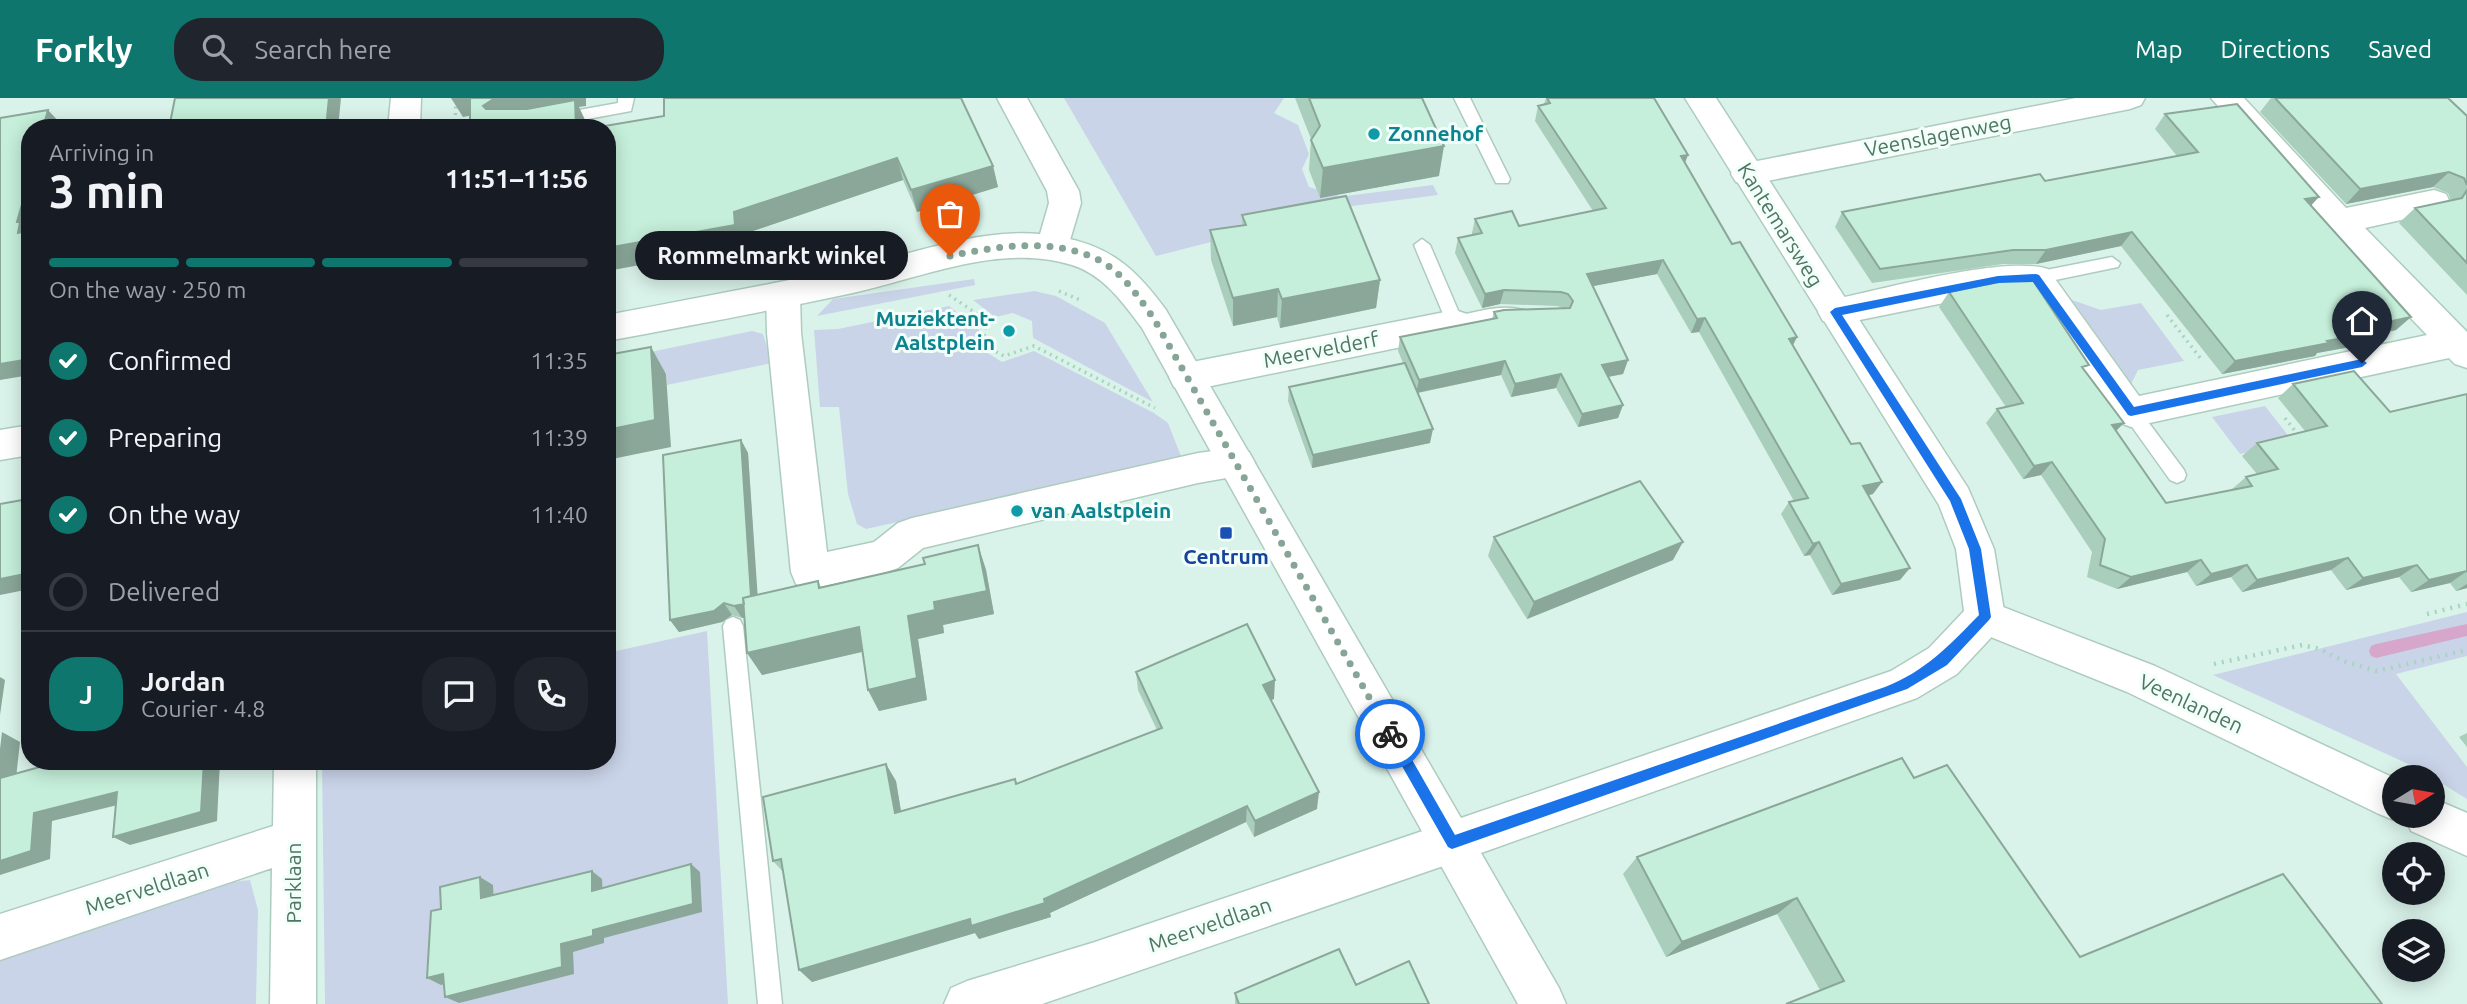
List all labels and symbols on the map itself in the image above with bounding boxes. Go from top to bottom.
street label: Veenslagenweg [1862,109,2013,161]
place label: Zonnehof [1388,121,1484,145]
marker: Zonnehof [1366,126,1382,142]
street label: Kantemarsweg [1733,158,1828,291]
pin [920,184,980,256]
callout: Rommelmarkt winkel [635,232,908,280]
pin [2332,291,2392,363]
place label: Muziektent- Aalstplein [875,306,995,354]
marker: Muziektent- Aalstplein [1001,323,1017,339]
street label: Meervelderf [1261,326,1381,372]
place label: van Aalstplein [1031,498,1171,522]
marker: van Aalstplein [1009,503,1025,519]
marker: Centrum [1218,525,1234,541]
place label: Centrum [1183,544,1269,568]
street label: Veenlanden [2136,669,2247,738]
courier [1355,699,1425,769]
north arrow [2382,765,2445,828]
street label: Parklaan [281,843,305,923]
street label: Meerveldlaan [82,857,212,919]
street label: Meerveldlaan [1145,892,1274,956]

